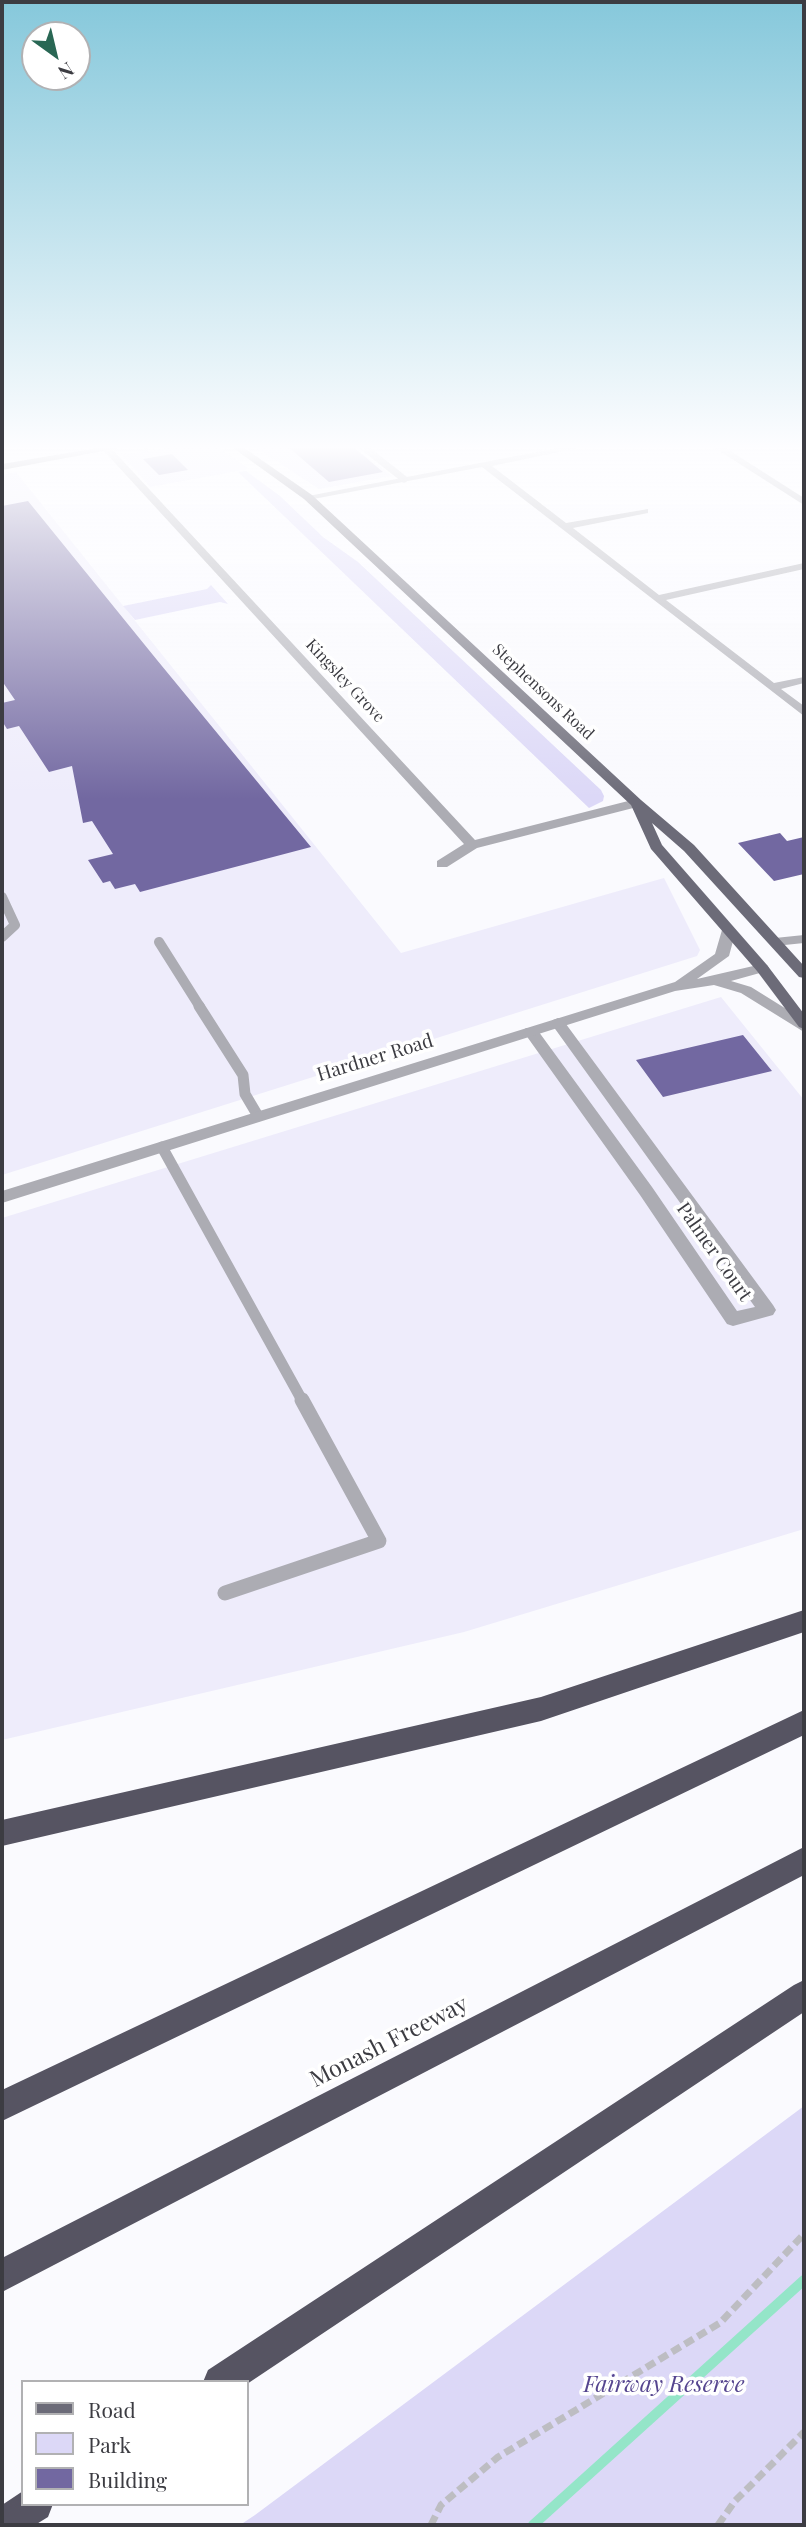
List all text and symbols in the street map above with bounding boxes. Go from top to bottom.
north arrow [21,21,91,91]
text: N [54,57,80,86]
street label: Kingsley Grove [302,635,388,727]
street label: Stephensons Road [488,640,598,744]
street label: Hardner Road [314,1030,436,1086]
street label: Palmer Court [672,1198,756,1306]
street label: Monash Freeway [305,1990,473,2094]
park label: Fairway Reserve [583,2371,745,2399]
legend [21,2380,248,2506]
text: Road [88,2395,136,2423]
text: Park [88,2430,131,2458]
text: Building [88,2465,167,2493]

